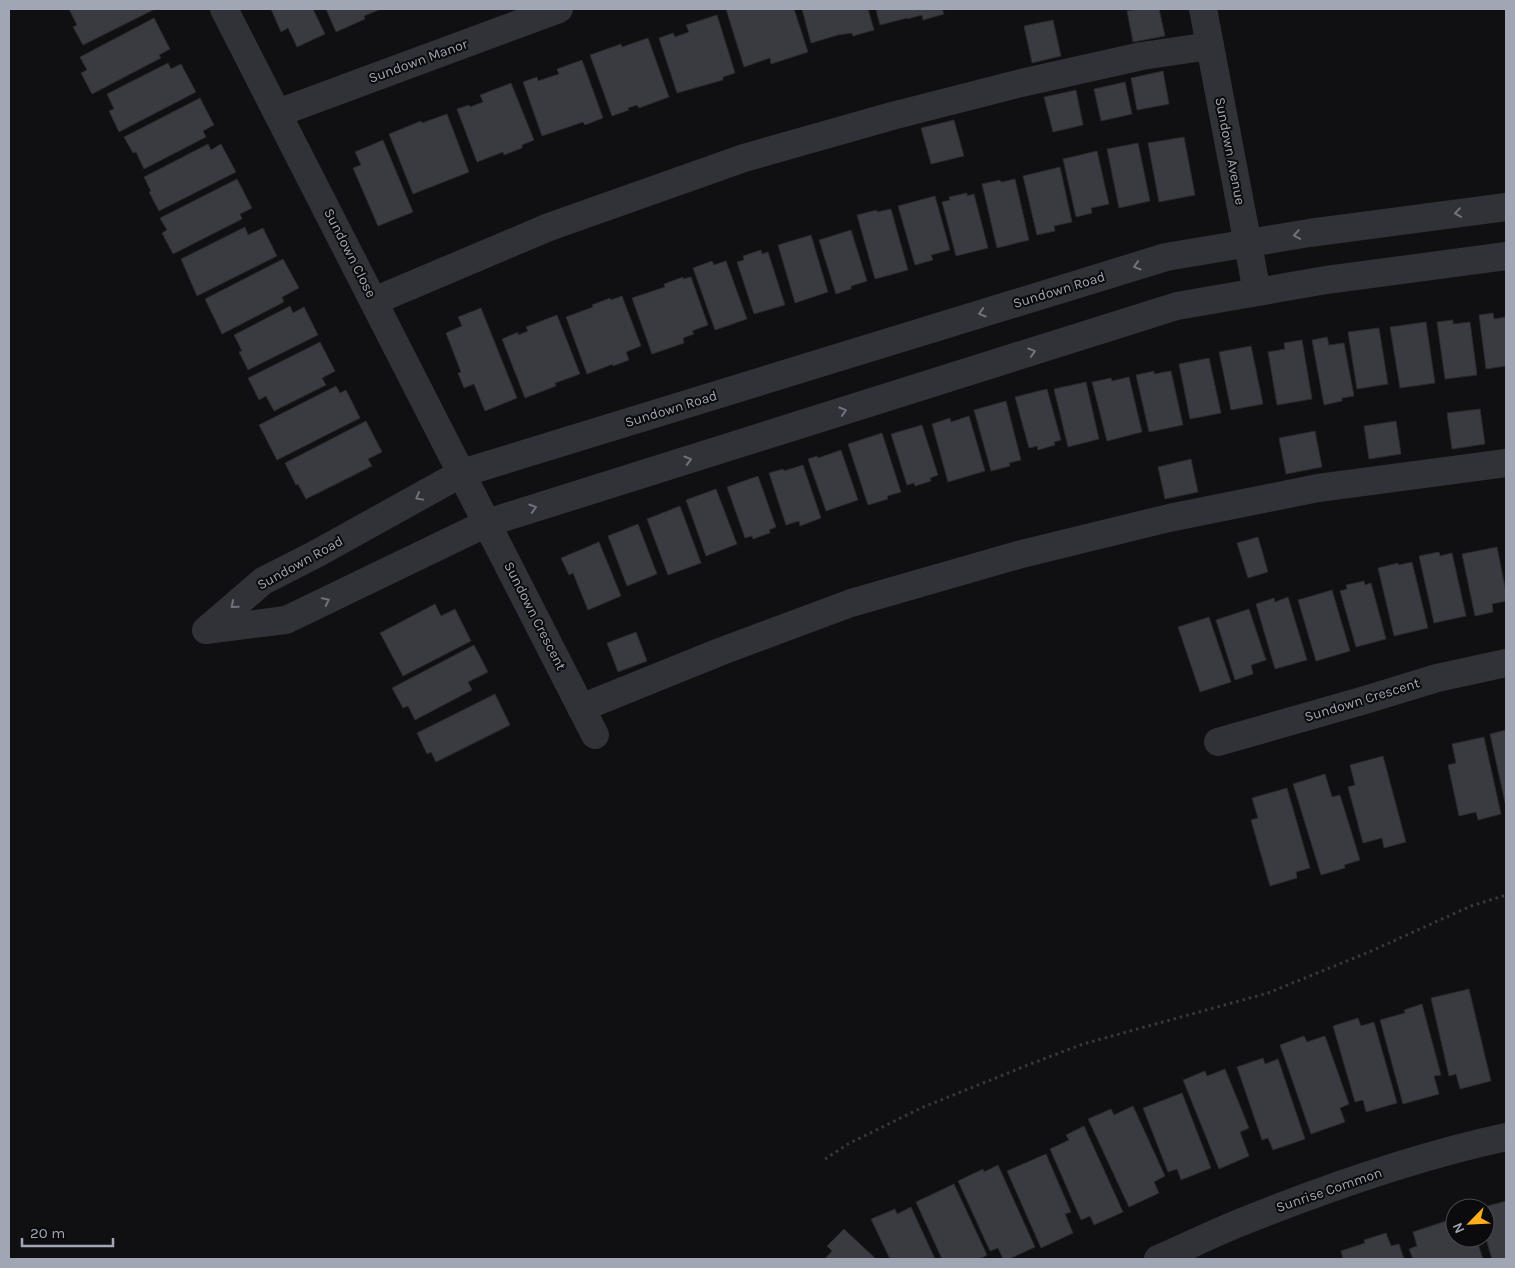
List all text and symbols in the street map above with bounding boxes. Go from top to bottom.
street label: Sundown Manor [366,35,471,87]
street label: Sundown Avenue [1211,96,1249,206]
street label: Sundown Close [320,206,380,300]
one-way arrow [1454,208,1462,218]
one-way arrow [1293,229,1301,240]
one-way arrow [1134,260,1142,270]
street label: Sundown Road [1011,268,1107,312]
one-way arrow [979,308,987,318]
one-way arrow [1027,347,1035,357]
street label: Sundown Road [623,387,719,431]
one-way arrow [839,406,847,416]
one-way arrow [684,455,692,465]
one-way arrow [416,491,425,501]
one-way arrow [529,504,537,514]
street label: Sundown Road [254,532,346,594]
street label: Sundown Crescent [500,559,570,673]
one-way arrow [321,597,330,607]
one-way arrow [231,600,240,609]
street label: Sundown Crescent [1302,674,1422,726]
street label: Sunrise Common [1274,1164,1384,1216]
north arrow [1445,1198,1495,1248]
scale bar [22,1216,114,1248]
text: N [1449,1220,1468,1236]
text: 20 m [30,1224,65,1242]

